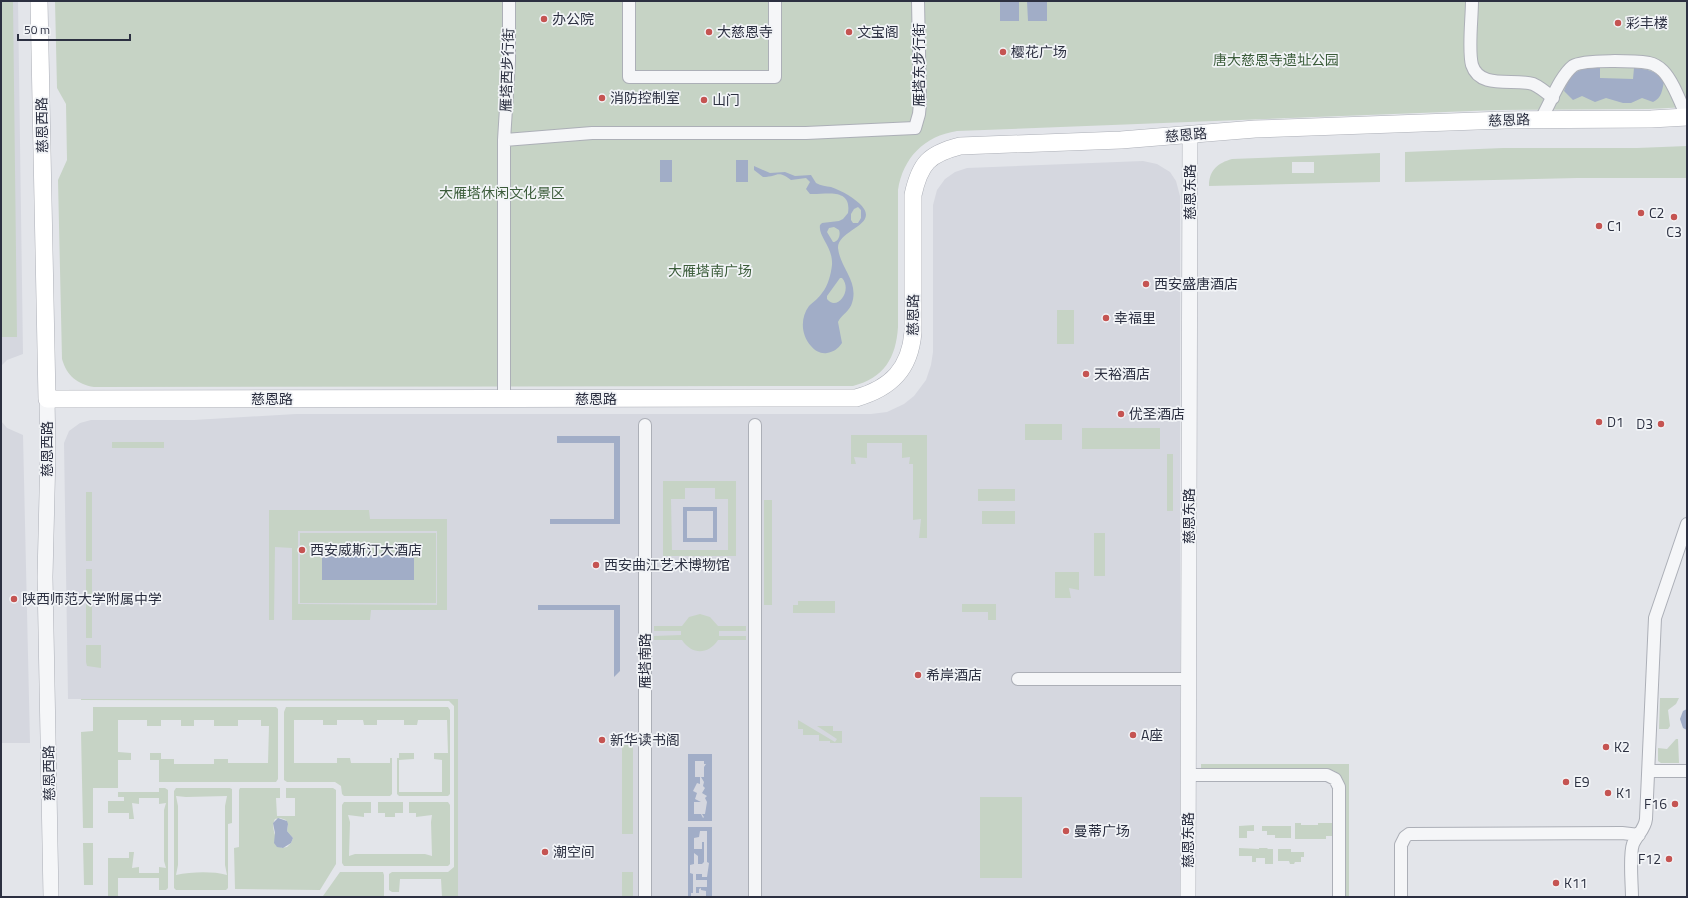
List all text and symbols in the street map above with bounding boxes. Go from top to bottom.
place label: 办公院 [552,8,594,29]
place label: 彩丰楼 [1626,12,1668,33]
marker: 办公院 [539,14,549,24]
scale bar [18,16,130,42]
marker: 彩丰楼 [1613,18,1623,28]
text: 50 m [24,20,50,39]
place label: 大慈恩寺 [717,21,773,42]
place label: 文宝阁 [857,21,899,42]
street label: 雁塔东步行街 [908,23,929,107]
marker: 大慈恩寺 [704,27,714,37]
marker: 文宝阁 [844,27,854,37]
street label: 雁塔西步行街 [495,28,518,112]
place label: 樱花广场 [1011,41,1067,62]
marker: 樱花广场 [998,47,1008,57]
park label: 唐大慈恩寺遗址公园 [1213,49,1339,70]
place label: 消防控制室 [610,87,680,108]
place label: 山门 [712,89,740,110]
marker: 消防控制室 [597,93,607,103]
marker: 山门 [699,95,709,105]
street label: 慈恩西路 [31,97,52,153]
street label: 慈恩路 [1488,108,1530,131]
street label: 慈恩路 [1164,122,1208,147]
street label: 慈恩东路 [1179,164,1200,220]
park label: 大雁塔休闲文化景区 [439,182,565,203]
place label: C2 [1649,202,1664,223]
marker: C2 [1636,208,1646,218]
marker: C3 [1669,212,1679,222]
place label: C1 [1607,215,1622,236]
marker: C1 [1594,221,1604,231]
place label: C3 [1666,221,1682,242]
park label: 大雁塔南广场 [668,260,752,281]
place label: 西安盛唐酒店 [1154,273,1238,294]
marker: 西安盛唐酒店 [1141,279,1151,289]
street label: 慈恩路 [902,294,923,336]
place label: 幸福里 [1114,307,1156,328]
marker: 幸福里 [1101,313,1111,323]
place label: 天裕酒店 [1094,363,1150,384]
marker: 天裕酒店 [1081,369,1091,379]
street label: 慈恩路 [251,388,293,409]
street label: 慈恩路 [575,388,617,409]
place label: 优圣酒店 [1129,403,1185,424]
marker: 优圣酒店 [1116,409,1126,419]
place label: D1 [1607,411,1624,432]
place label: D3 [1636,413,1653,434]
marker: D1 [1594,417,1604,427]
marker: D3 [1656,419,1666,429]
street label: 慈恩西路 [36,421,57,477]
street label: 慈恩东路 [1178,488,1199,544]
place label: 西安威斯汀大酒店 [310,539,422,560]
marker: 西安威斯汀大酒店 [297,545,307,555]
place label: 西安曲江艺术博物馆 [604,554,730,575]
marker: 西安曲江艺术博物馆 [591,560,601,570]
place label: 陕西师范大学附属中学 [22,588,162,609]
marker: 陕西师范大学附属中学 [9,594,19,604]
street label: 雁塔南路 [634,633,655,689]
place label: 希岸酒店 [926,664,982,685]
marker: 希岸酒店 [913,670,923,680]
place label: A座 [1141,724,1163,745]
place label: 新华读书阁 [610,729,680,750]
marker: A座 [1128,730,1138,740]
marker: 新华读书阁 [597,735,607,745]
place label: K2 [1614,736,1630,757]
marker: K2 [1601,742,1611,752]
street label: 慈恩西路 [38,745,59,801]
place label: E9 [1574,771,1590,792]
marker: E9 [1561,777,1571,787]
place label: K1 [1616,782,1632,803]
marker: K1 [1603,788,1613,798]
place label: F16 [1644,793,1667,814]
marker: F16 [1670,799,1680,809]
street label: 慈恩东路 [1177,812,1198,868]
place label: 曼蒂广场 [1074,820,1130,841]
marker: 曼蒂广场 [1061,826,1071,836]
place label: 潮空间 [553,841,595,862]
marker: 潮空间 [540,847,550,857]
place label: F12 [1638,848,1661,869]
marker: F12 [1664,854,1674,864]
place label: K11 [1564,872,1588,893]
marker: K11 [1551,878,1561,888]

